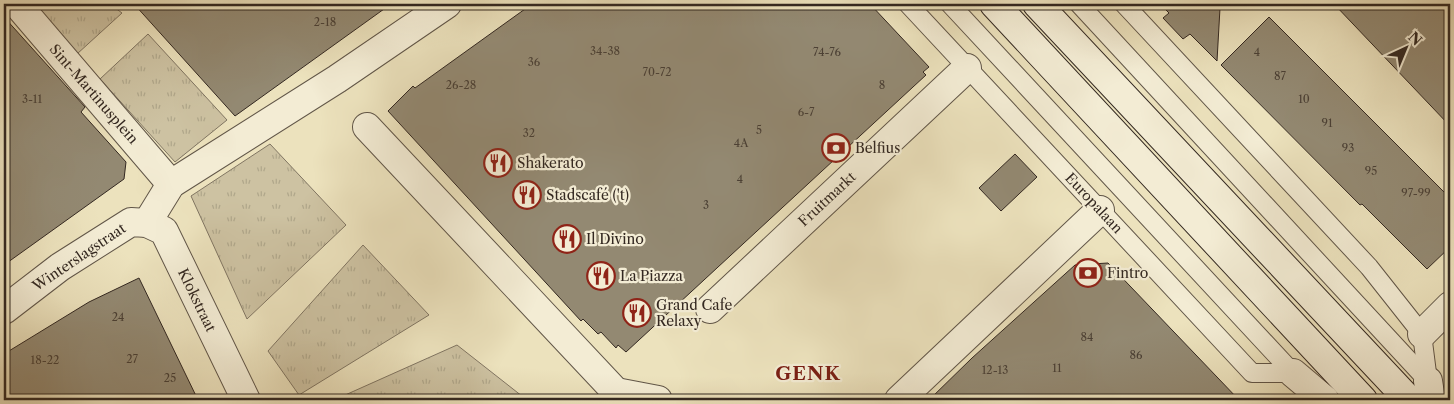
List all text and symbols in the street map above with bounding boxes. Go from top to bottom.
house number: 2-18 [314,15,336,29]
north arrow [1382,22,1432,72]
text: N [1404,28,1426,49]
street label: Sint-Martinusplein [46,40,142,148]
house number: 34-38 [590,44,620,58]
house number: 74-76 [813,45,841,59]
house number: 4 [1254,45,1260,59]
house number: 36 [528,55,541,69]
house number: 70-72 [643,65,671,79]
house number: 87 [1274,69,1287,83]
house number: 26-28 [446,78,476,92]
house number: 8 [879,78,885,92]
house number: 3-11 [22,92,42,106]
house number: 10 [1298,92,1310,106]
house number: 6-7 [798,105,815,119]
house number: 91 [1321,116,1333,130]
house number: 5 [756,123,762,137]
house number: 32 [523,126,535,140]
bank icon: Belfius [821,133,851,163]
house number: 4A [734,136,749,150]
place label: Belfius [855,139,900,157]
house number: 93 [1342,141,1354,155]
restaurant icon: Shakerato [483,148,513,178]
place label: Shakerato [517,154,584,172]
house number: 95 [1365,164,1377,178]
street label: Fruitmarkt [795,168,860,230]
street label: Europalaan [1061,169,1127,237]
house number: 4 [737,172,743,186]
restaurant icon: Stadscafé ('t) [512,180,542,210]
place label: Stadscafé ('t) [546,186,629,204]
house number: 97-99 [1401,186,1431,200]
house number: 3 [703,198,709,212]
street label: Winterslagstraat [28,219,129,295]
restaurant icon: Il Divino [552,224,582,254]
place label: Il Divino [586,230,644,248]
bank icon: Fintro [1073,258,1103,288]
restaurant icon: La Piazza [586,261,616,291]
place label: Fintro [1107,264,1148,282]
street label: Klokstraat [174,265,220,335]
place label: La Piazza [620,267,683,285]
place label: Grand Cafe Relaxy [656,296,733,330]
restaurant icon: Grand Cafe Relaxy [622,298,652,328]
house number: 24 [112,310,124,324]
house number: 84 [1081,330,1093,344]
house number: 86 [1130,348,1143,362]
house number: 27 [126,352,138,366]
house number: 18-22 [31,353,59,367]
house number: 11 [1052,361,1062,375]
district label: GENK [775,362,841,385]
house number: 12-13 [982,363,1008,377]
house number: 25 [164,371,176,385]

